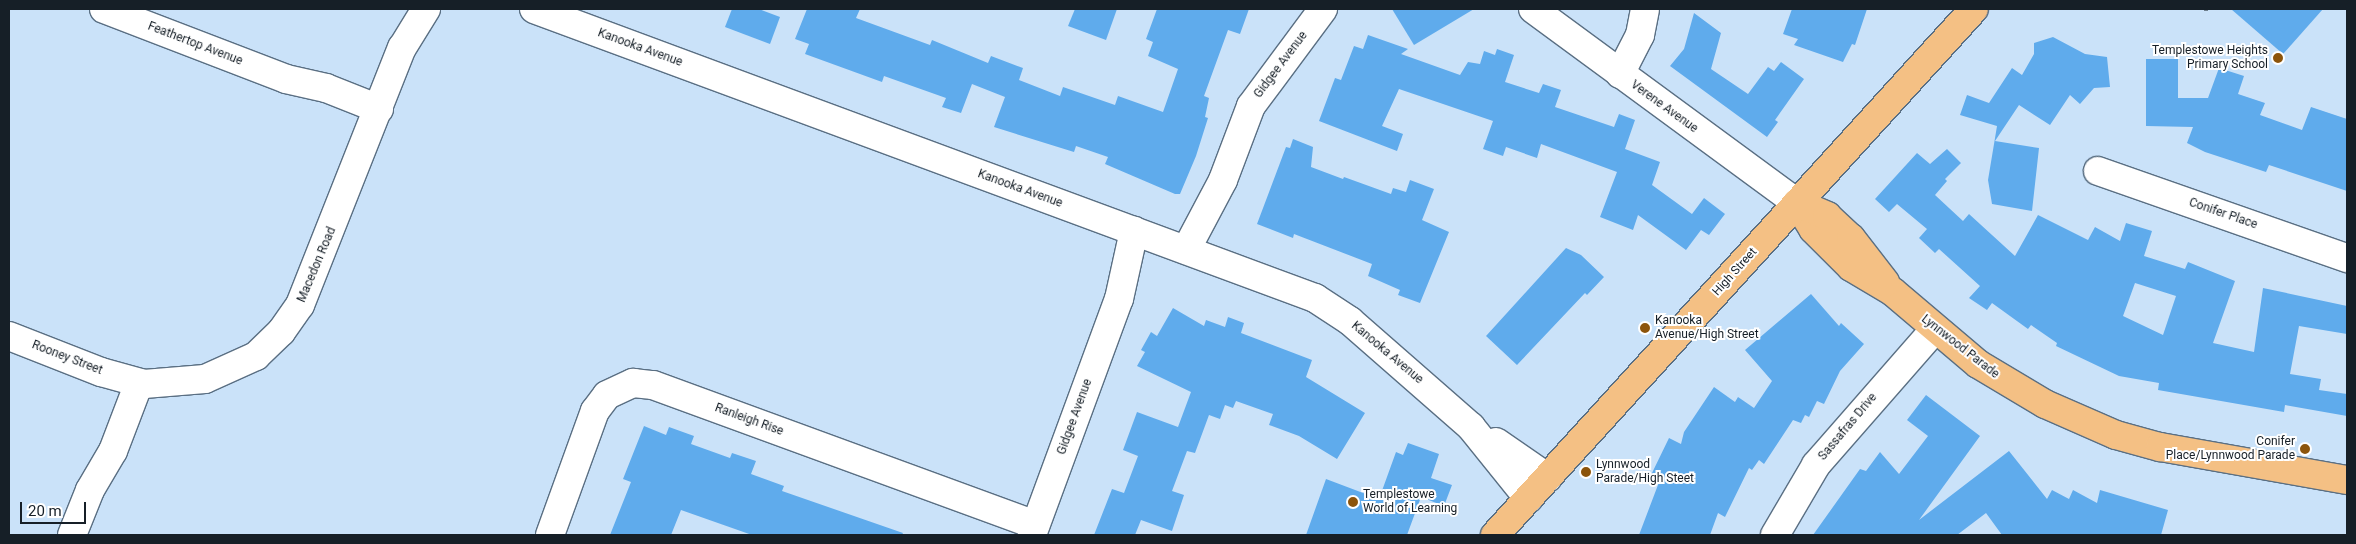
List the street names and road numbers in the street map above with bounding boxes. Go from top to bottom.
street label: Feathertop Avenue [146,19,244,69]
street label: Kanooka Avenue [596,26,684,70]
street label: Gidgee Avenue [1251,29,1311,101]
street label: Verene Avenue [1628,78,1700,136]
street label: Kanooka Avenue [976,167,1064,211]
street label: Conifer Place [2187,196,2259,232]
street label: Macedon Road [295,225,339,305]
street label: High Street [1710,245,1760,299]
street label: Lynnwood Parade [1918,312,2002,382]
street label: Kanooka Avenue [1348,319,1426,387]
street label: Rooney Street [30,338,104,378]
street label: Gidgee Avenue [1055,377,1095,457]
street label: Sassafras Drive [1816,390,1880,464]
street label: Ranleigh Rise [713,401,785,439]

